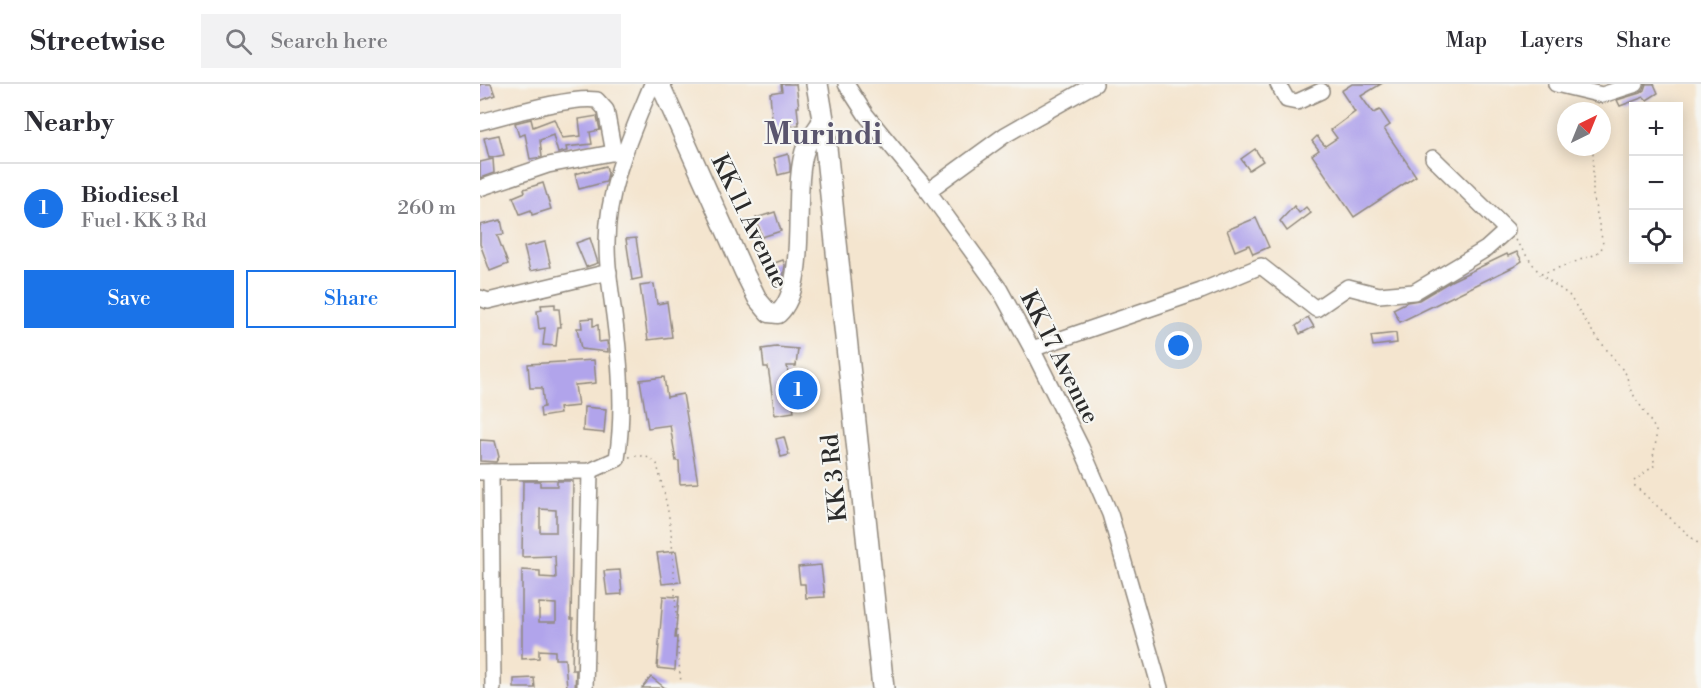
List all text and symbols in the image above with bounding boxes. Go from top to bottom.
search box [201,14,621,68]
text: Streetwise [30,24,165,59]
icon: search [222,25,255,58]
text: Search here [270,28,388,55]
text: Map [1446,28,1487,54]
text: Layers [1520,28,1583,54]
text: Share [1616,28,1671,54]
north arrow [1557,102,1611,156]
map controls [1629,102,1683,264]
button: + [1629,102,1683,156]
text: Nearby [24,107,114,139]
district label: Murindi [764,116,883,154]
street label: KK 11 Avenue [704,149,794,293]
button: − [1629,156,1683,210]
text: Biodiesel [81,182,179,209]
text: 1 [39,196,48,221]
text: 260 m [398,196,456,221]
text: Fuel · KK 3 Rd [81,209,207,234]
button: locate [1629,210,1683,264]
button: Save [24,270,234,328]
button: Share [246,270,456,328]
street label: KK 17 Avenue [1013,286,1105,429]
your location [1164,331,1193,360]
pin: 1 [778,368,818,412]
street label: KK 3 Rd [815,432,855,523]

